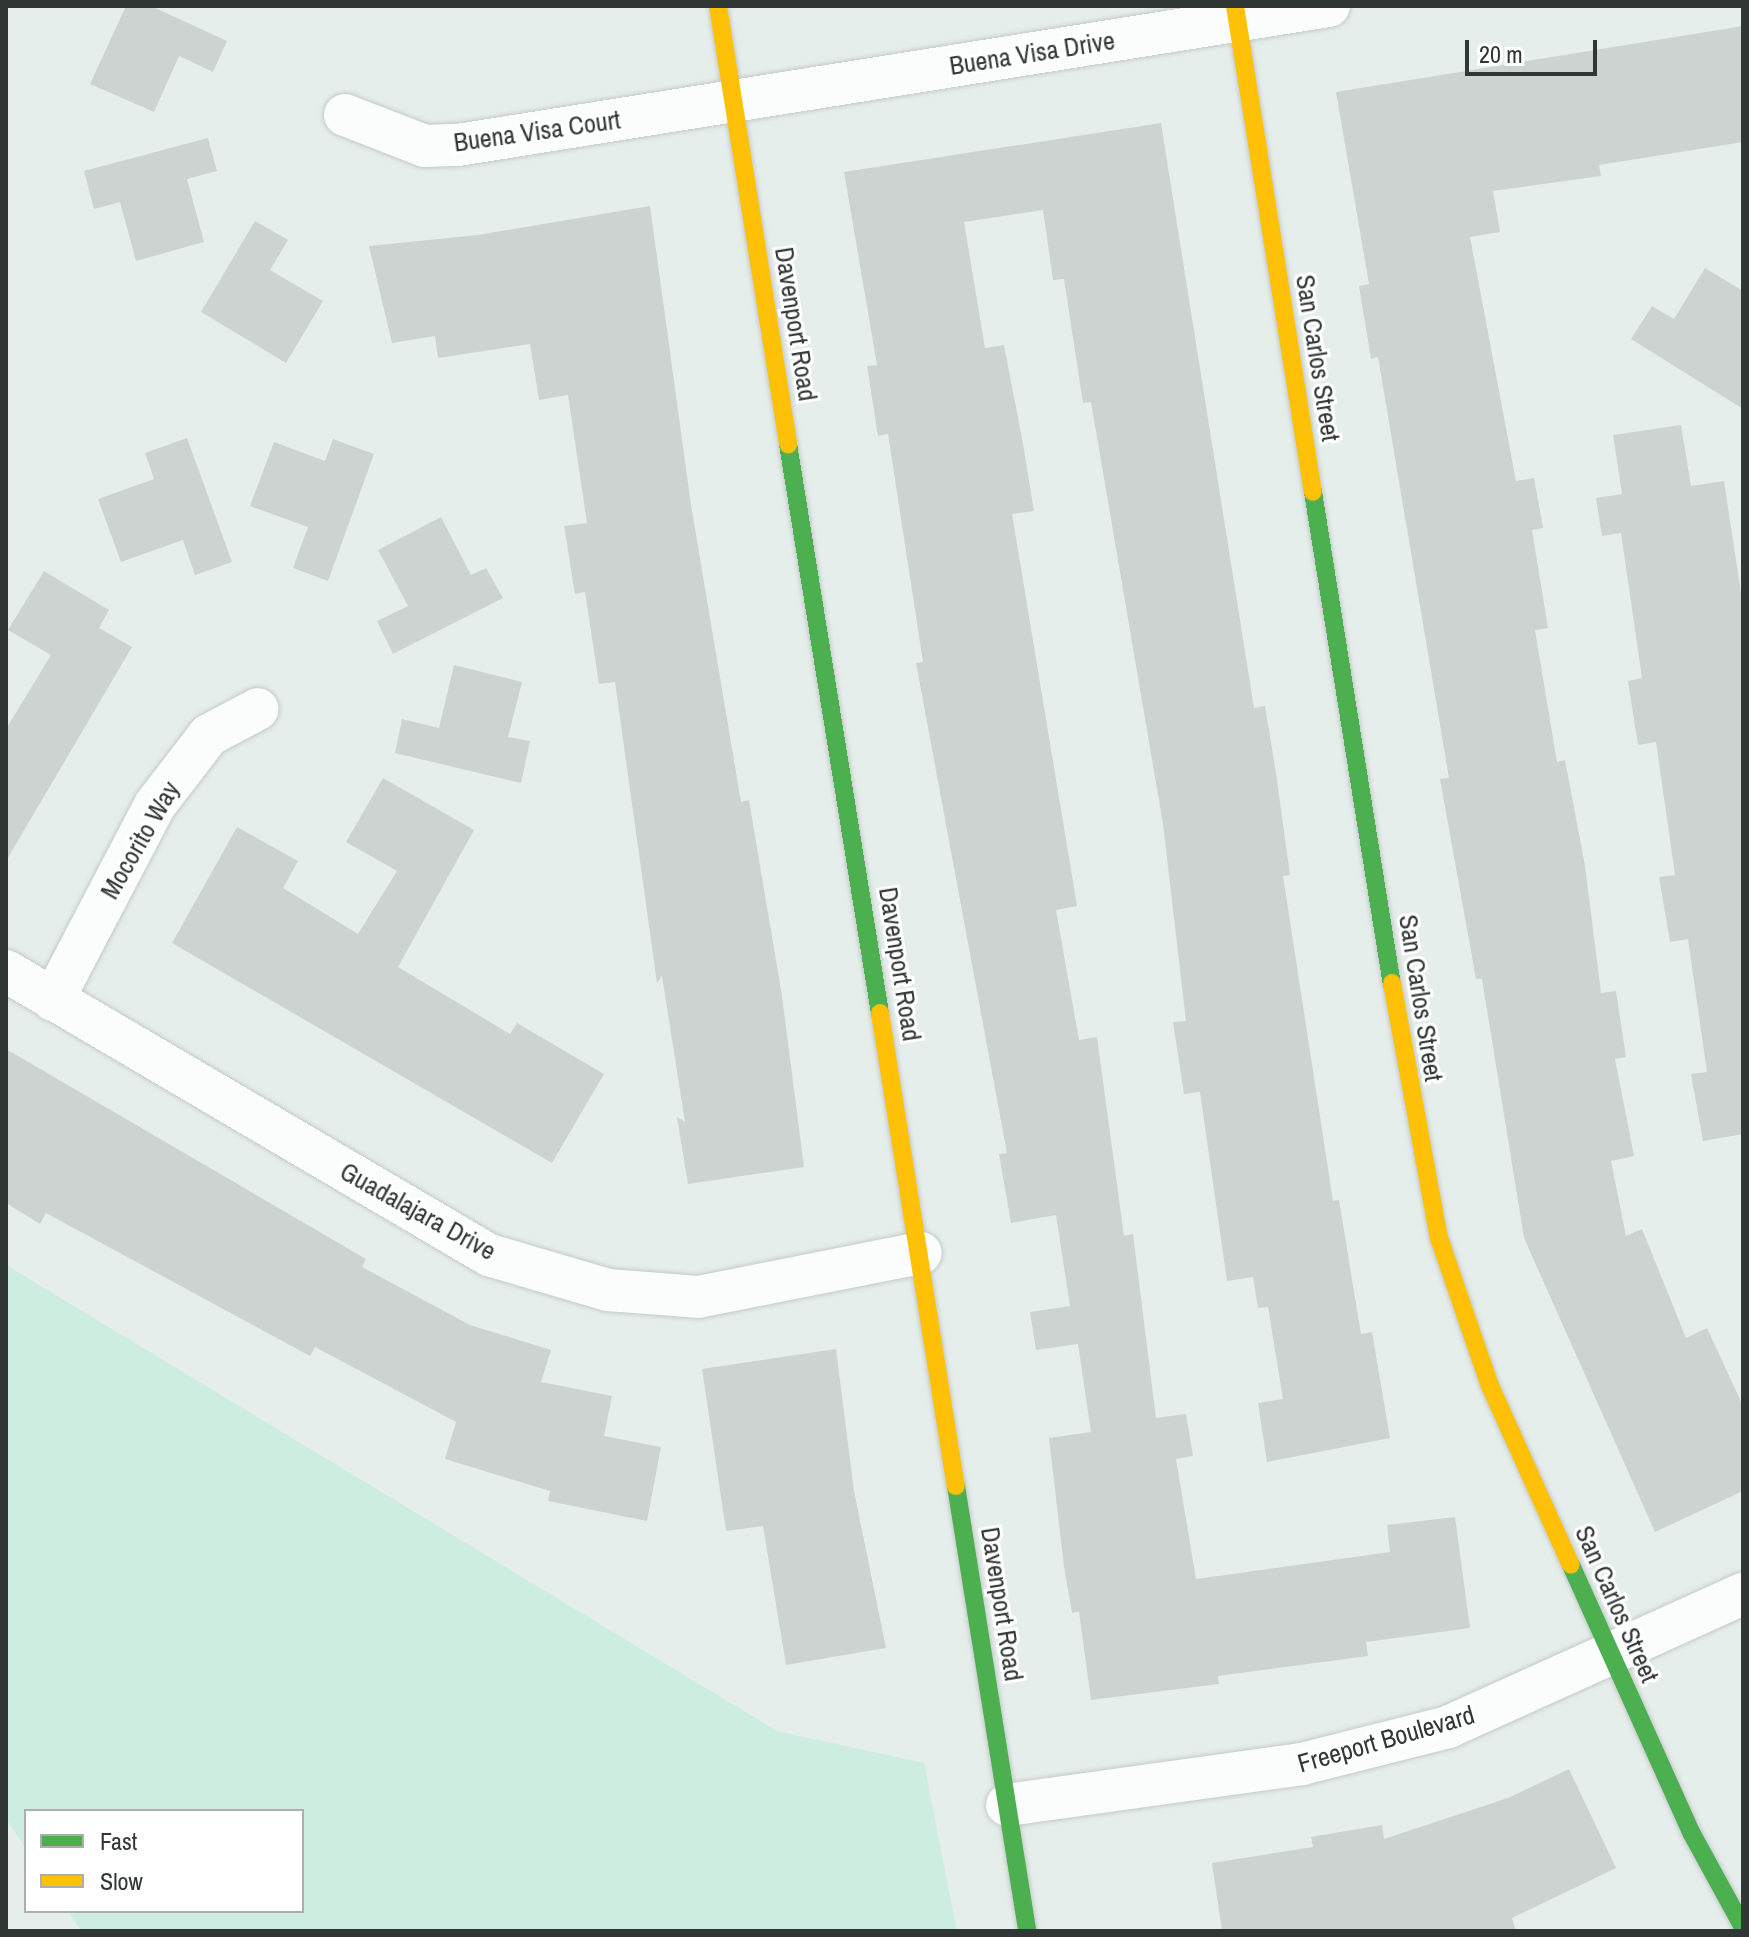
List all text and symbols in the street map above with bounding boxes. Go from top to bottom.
scale bar [1469,24,1601,74]
street label: Buena Visa Drive [947,25,1117,81]
text: 20 m [1479,38,1523,70]
street label: Buena Visa Court [452,104,622,158]
street label: Davenport Road [768,245,824,403]
street label: San Carlos Street [1289,272,1347,444]
street label: Mocorito Way [94,776,186,904]
street label: Davenport Road [872,885,928,1043]
street label: San Carlos Street [1392,912,1450,1084]
street label: Guadalajara Drive [335,1155,501,1267]
street label: San Carlos Street [1569,1521,1665,1687]
street label: Davenport Road [974,1525,1030,1683]
street label: Freeport Boulevard [1294,1699,1478,1779]
legend [24,1809,304,1913]
text: Fast [100,1825,137,1857]
text: Slow [100,1865,143,1897]

